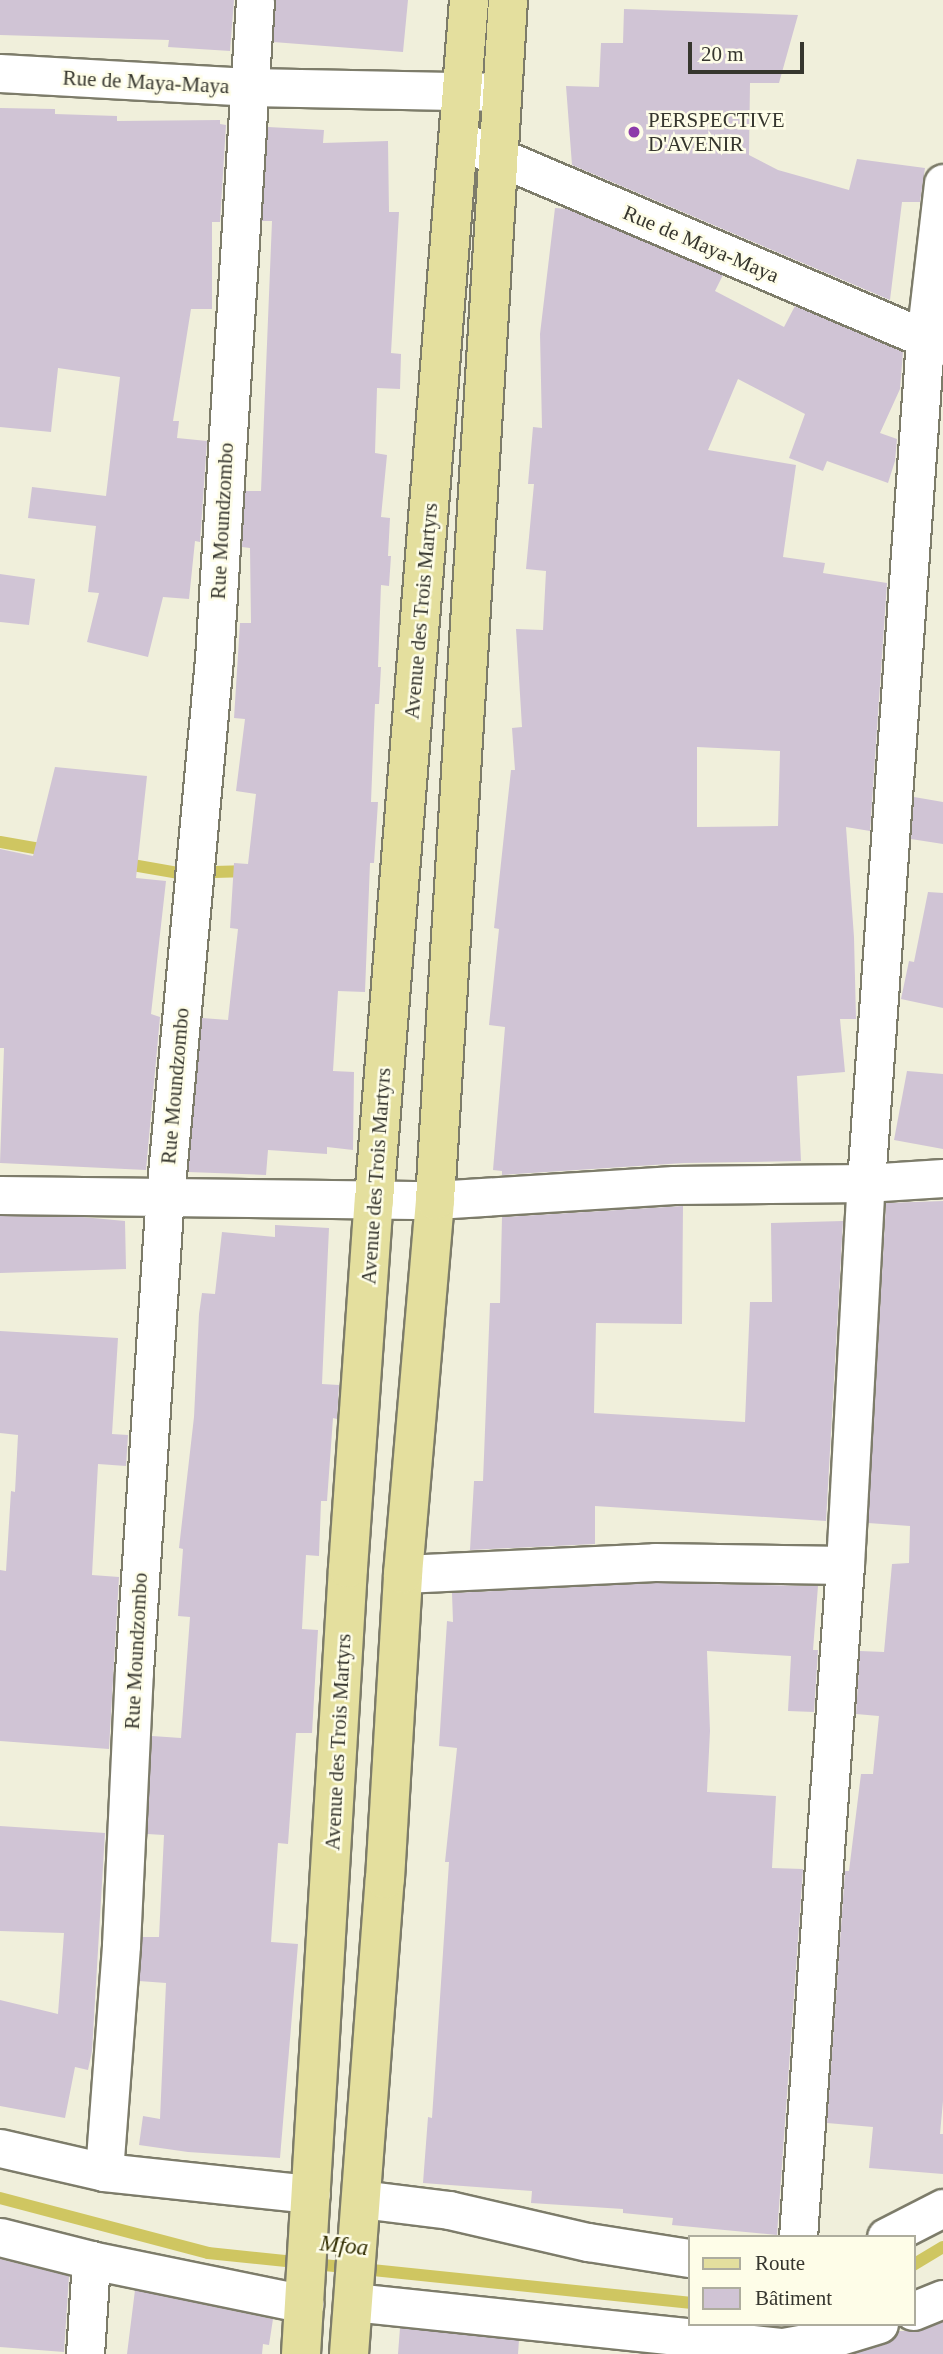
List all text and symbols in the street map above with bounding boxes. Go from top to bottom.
scale bar [691,28,806,72]
text: 20 m [701,42,744,66]
street label: Rue de Maya-Maya [62,65,230,99]
place label: PERSPECTIVE D'AVENIR [648,107,785,157]
marker: PERSPECTIVE D'AVENIR [626,124,642,140]
street label: Rue de Maya-Maya [619,200,783,288]
street label: Rue Moundzombo [205,442,239,600]
street label: Avenue des Trois Martyrs [399,502,443,720]
street label: Rue Moundzombo [156,1007,194,1165]
street label: Avenue des Trois Martyrs [356,1067,396,1285]
street label: Rue Moundzombo [119,1572,153,1730]
street label: Avenue des Trois Martyrs [320,1633,356,1851]
water label: Mfoa [318,2230,370,2262]
legend [688,2235,915,2326]
text: Route [755,2251,805,2275]
text: Bâtiment [755,2286,832,2310]

